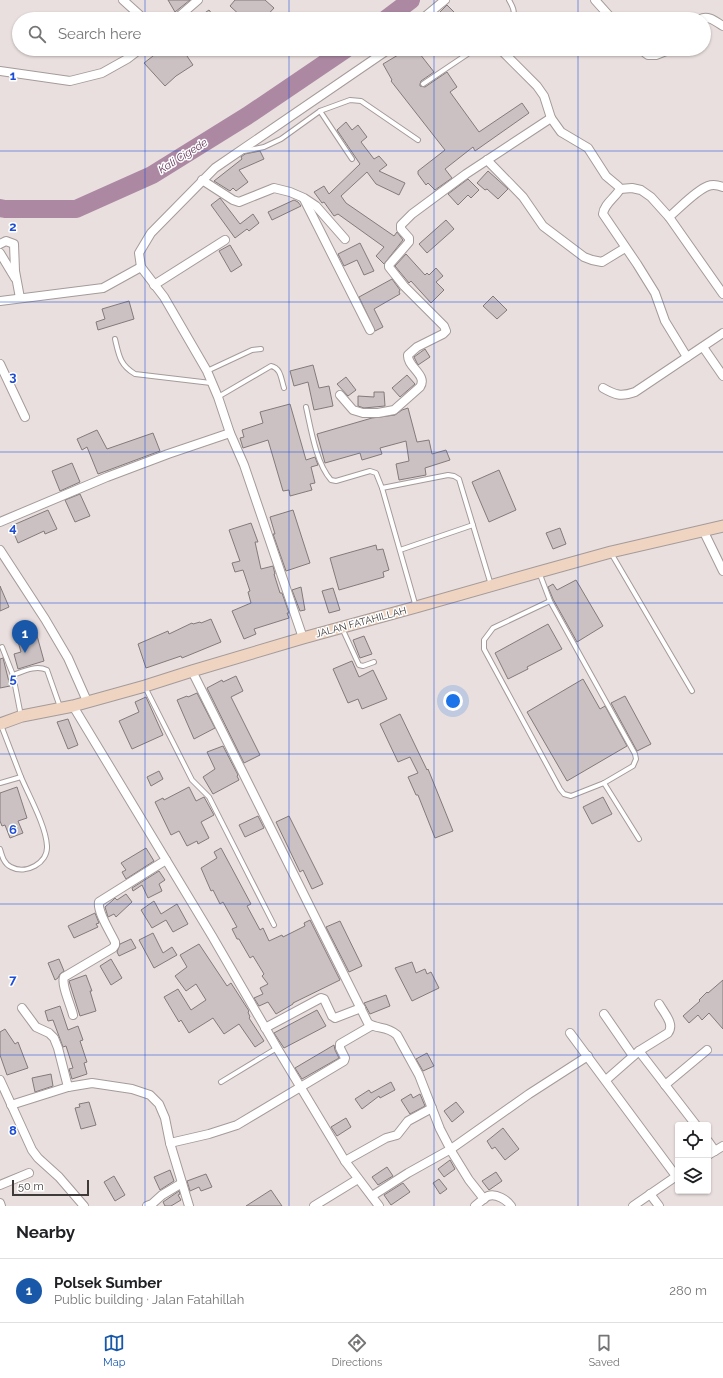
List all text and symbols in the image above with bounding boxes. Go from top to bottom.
search box [12,12,711,56]
icon: search [26,23,48,45]
text: Search here [58,25,141,43]
text: 1 [10,68,17,83]
water label: Kali Cigede [156,136,210,176]
text: 2 [9,219,17,234]
text: 3 [9,369,17,384]
text: 4 [9,520,17,535]
street label: JALAN FATAHILLAH [314,605,408,639]
pin: 1 [12,620,38,653]
text: 5 [9,671,17,686]
your location [443,691,463,711]
text: 6 [9,822,17,837]
text: 7 [9,972,17,987]
map controls [675,1122,711,1194]
button: locate [675,1122,711,1158]
text: 8 [9,1123,17,1138]
button: layers [675,1158,711,1194]
scale bar [12,1178,89,1197]
text: 50 m [18,1180,44,1193]
text: Nearby [16,1222,75,1242]
text: Polsek Sumber [54,1274,162,1292]
text: 1 [26,1283,32,1298]
text: 280 m [669,1283,707,1298]
text: Public building · Jalan Fatahillah [54,1292,244,1307]
tab: Map [103,1332,125,1369]
tab: Directions [332,1332,382,1369]
tab: Saved [588,1332,620,1369]

